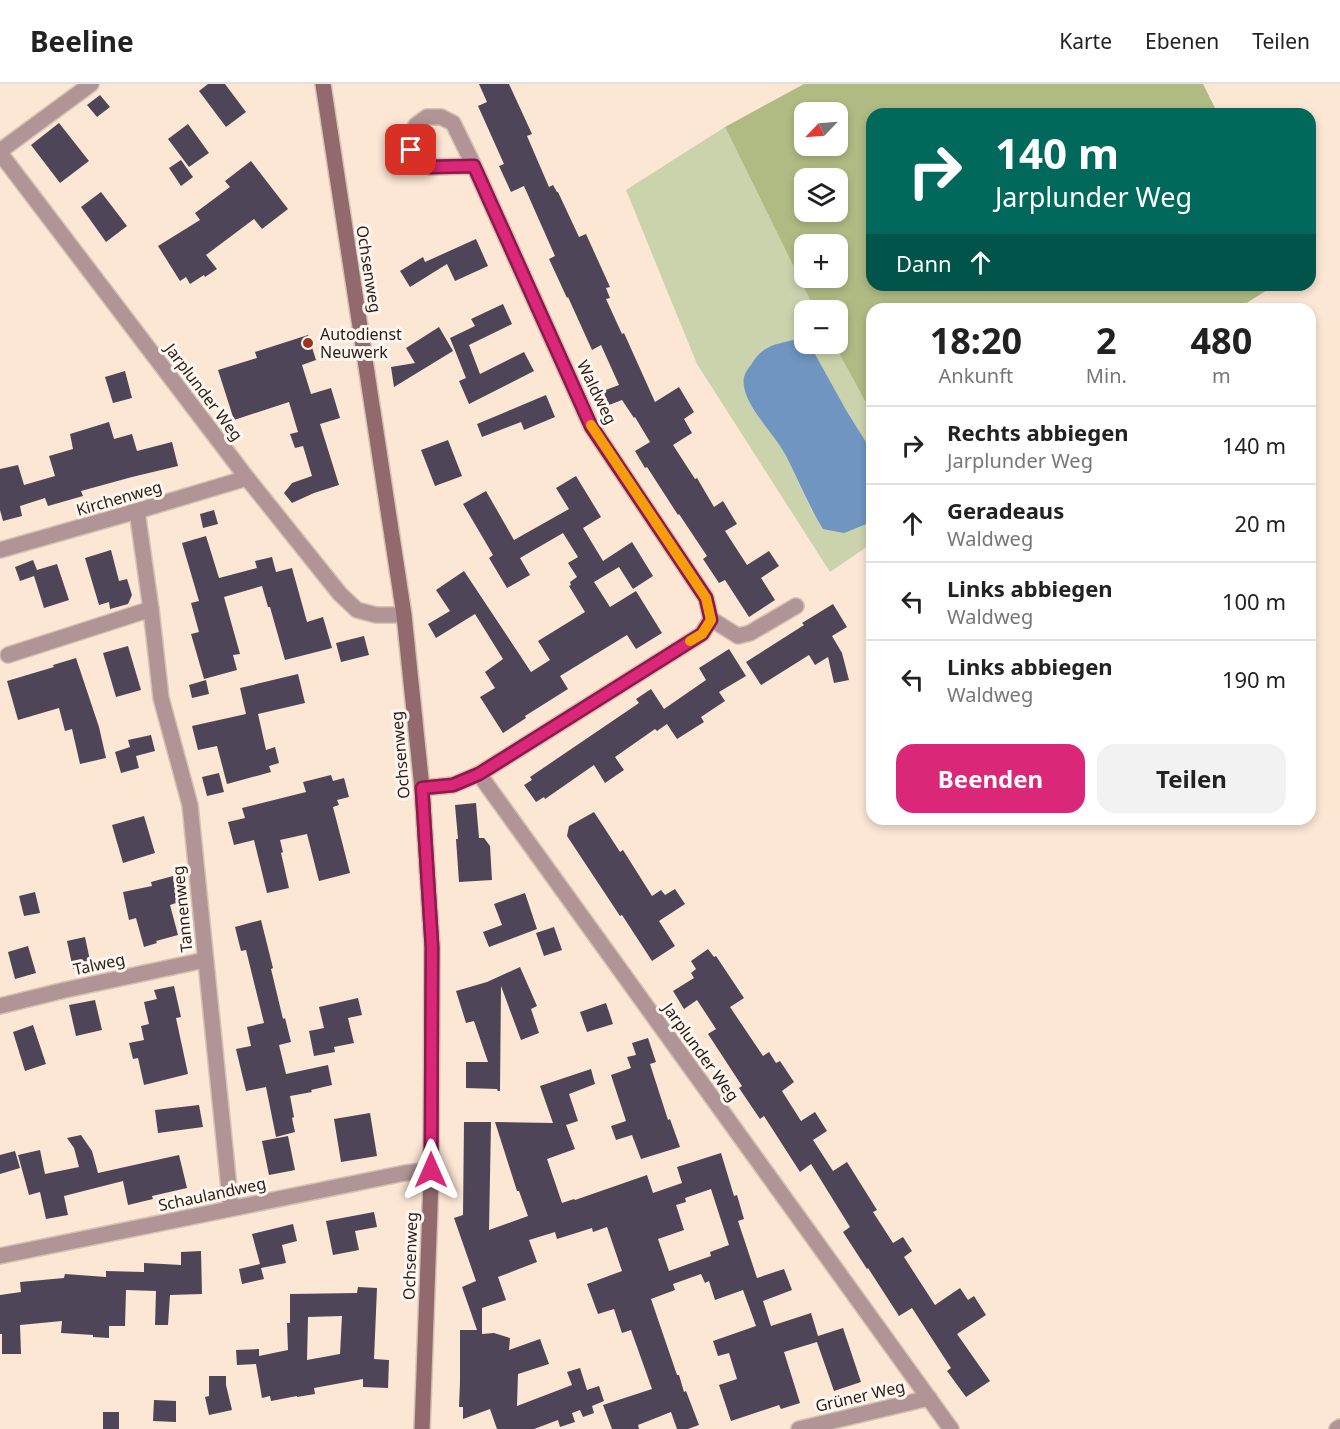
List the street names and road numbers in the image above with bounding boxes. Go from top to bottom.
street label: Ochsenweg [351,224,387,314]
street label: Jarplunder Weg [159,337,248,445]
street label: Waldweg [572,356,622,428]
street label: Kirchenweg [74,475,164,521]
street label: Ochsenweg [385,710,415,800]
street label: Tannenweg [167,865,197,953]
street label: Talweg [71,948,127,980]
street label: Jarplunder Weg [657,997,744,1106]
street label: Schaulandweg [156,1172,268,1216]
street label: Ochsenweg [397,1212,423,1300]
street label: Grüner Weg [813,1375,907,1417]

